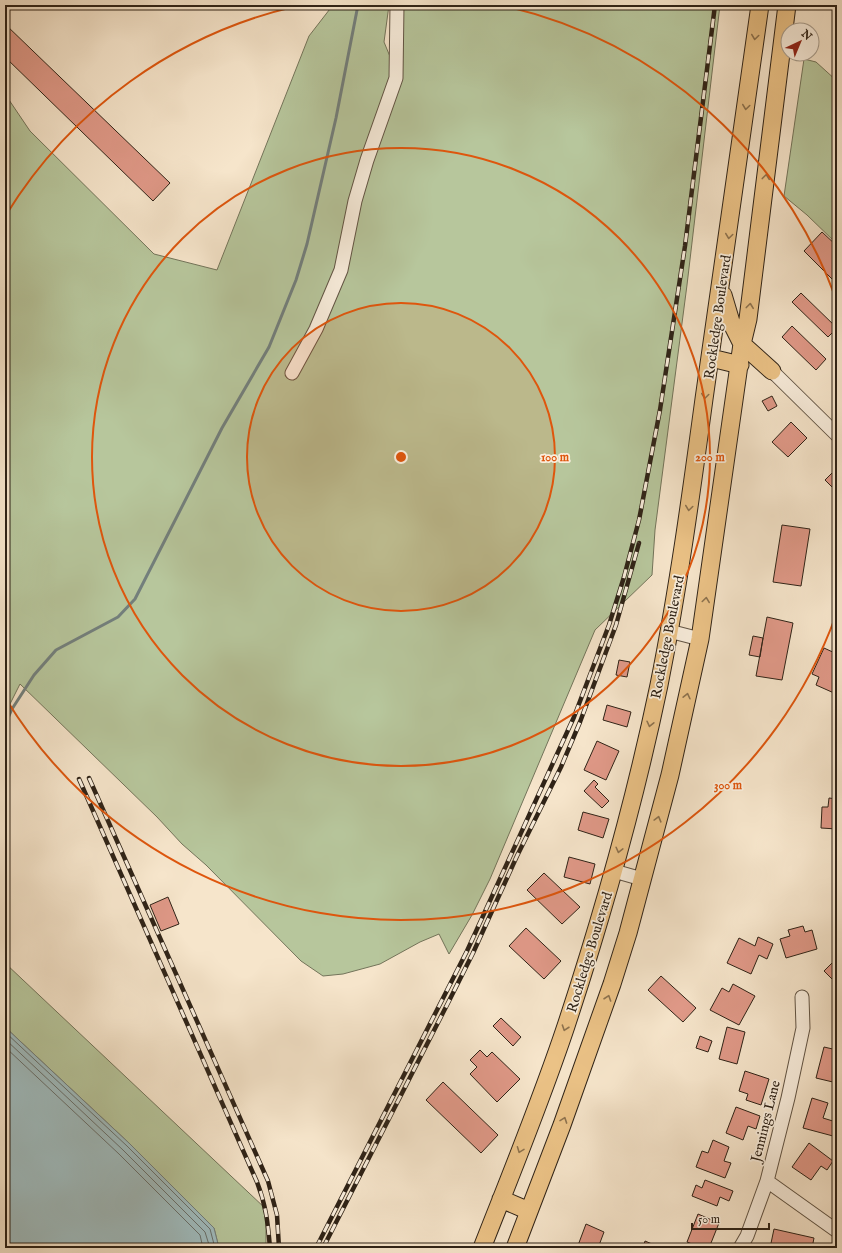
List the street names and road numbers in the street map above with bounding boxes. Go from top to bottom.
street label: Rockledge Boulevard [700,253,736,380]
street label: Rockledge Boulevard [647,573,689,700]
street label: Rockledge Boulevard [563,889,617,1015]
street label: Jennings Lane [747,1078,785,1166]

